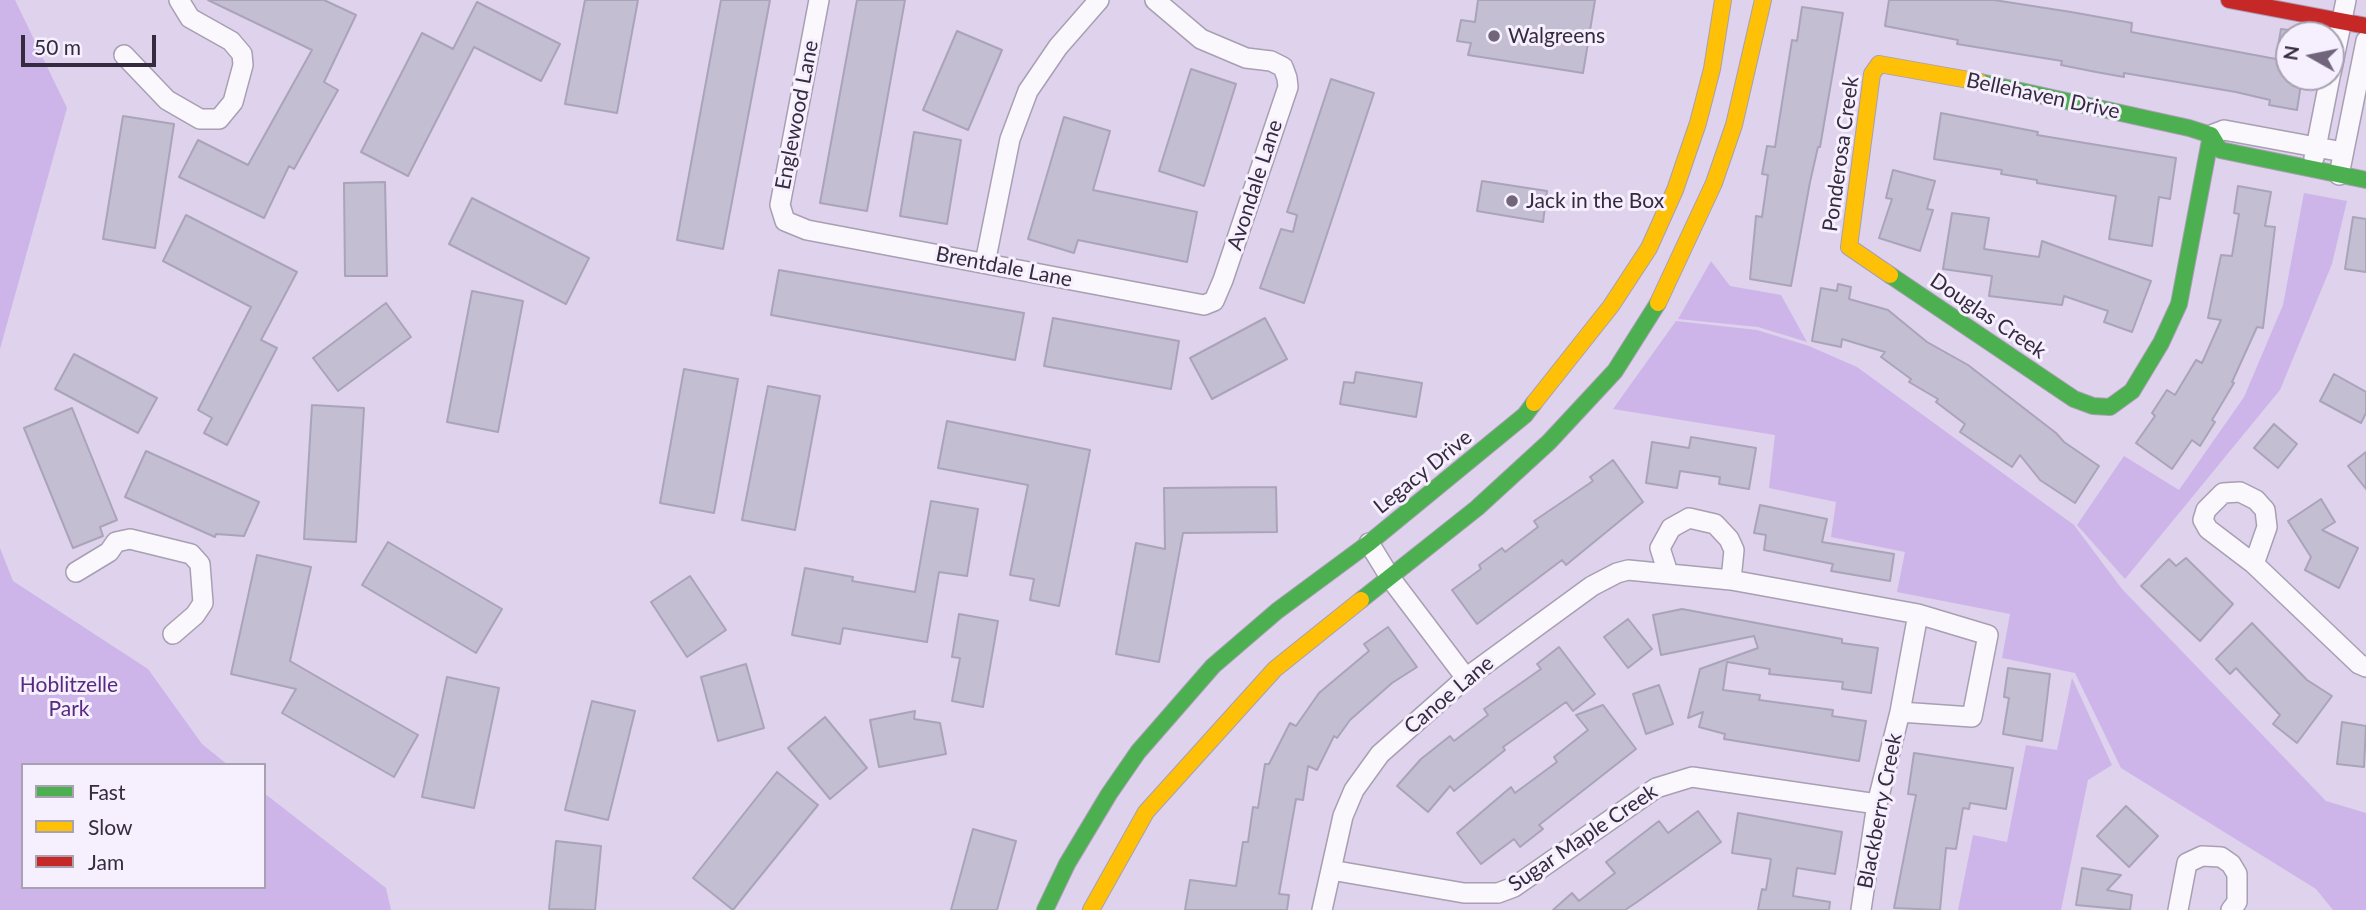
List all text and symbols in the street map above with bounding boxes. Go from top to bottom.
scale bar [24,21,159,65]
north arrow [2275,21,2345,91]
place label: Walgreens [1508,23,1605,49]
marker: Walgreens [1486,28,1502,44]
text: 50 m [34,34,81,59]
street label: Englewood Lane [770,38,824,192]
text: N [2278,44,2303,62]
street label: Bellehaven Drive [1964,67,2122,125]
street label: Ponderosa Creek [1818,75,1864,233]
street label: Avondale Lane [1222,117,1288,253]
place label: Jack in the Box [1526,188,1664,214]
marker: Jack in the Box [1504,193,1520,209]
street label: Brentdale Lane [934,241,1074,293]
street label: Douglas Creek [1925,268,2051,364]
street label: Legacy Drive [1369,425,1477,519]
street label: Canoe Lane [1399,650,1499,740]
park label: Hoblitzelle Park [20,672,118,722]
street label: Blackberry Creek [1853,731,1907,891]
legend [21,763,266,889]
text: Fast [88,779,125,804]
street label: Sugar Maple Creek [1504,779,1662,897]
text: Slow [88,814,132,839]
text: Jam [88,849,124,874]

